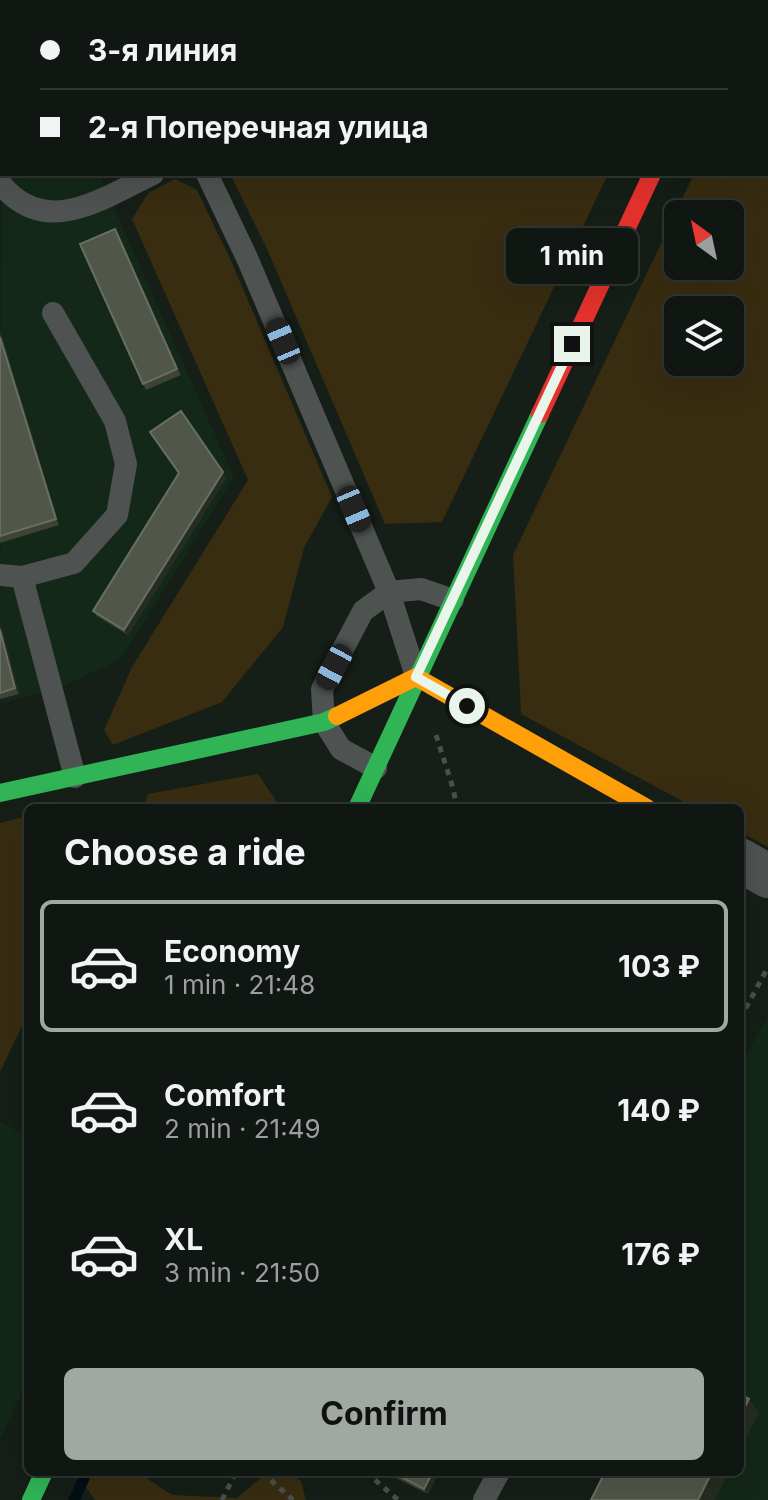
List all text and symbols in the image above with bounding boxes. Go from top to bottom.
text: 3-я линия [88,32,237,68]
text: 2-я Поперечная улица [88,109,429,145]
north arrow [664,200,744,280]
map controls [664,200,744,376]
callout: 1 min [506,228,638,284]
text: 1 min [540,240,604,271]
button: layers [664,296,744,376]
car [263,314,303,368]
route end [554,326,590,362]
car [334,482,374,536]
car [312,640,356,694]
route start [449,688,485,724]
text: Choose a ride [64,830,306,874]
icon: car [68,930,140,1002]
text: Economy [164,933,300,969]
text: 103 ₽ [618,948,700,984]
text: 1 min · 21:48 [164,969,315,1000]
icon: car [68,1074,140,1146]
text: Comfort [164,1077,285,1113]
text: 140 ₽ [617,1092,700,1128]
text: 2 min · 21:49 [164,1113,321,1144]
icon: car [68,1218,140,1290]
text: XL [164,1221,203,1257]
text: 176 ₽ [621,1236,700,1272]
text: 3 min · 21:50 [164,1257,320,1288]
button: Confirm [64,1368,704,1460]

